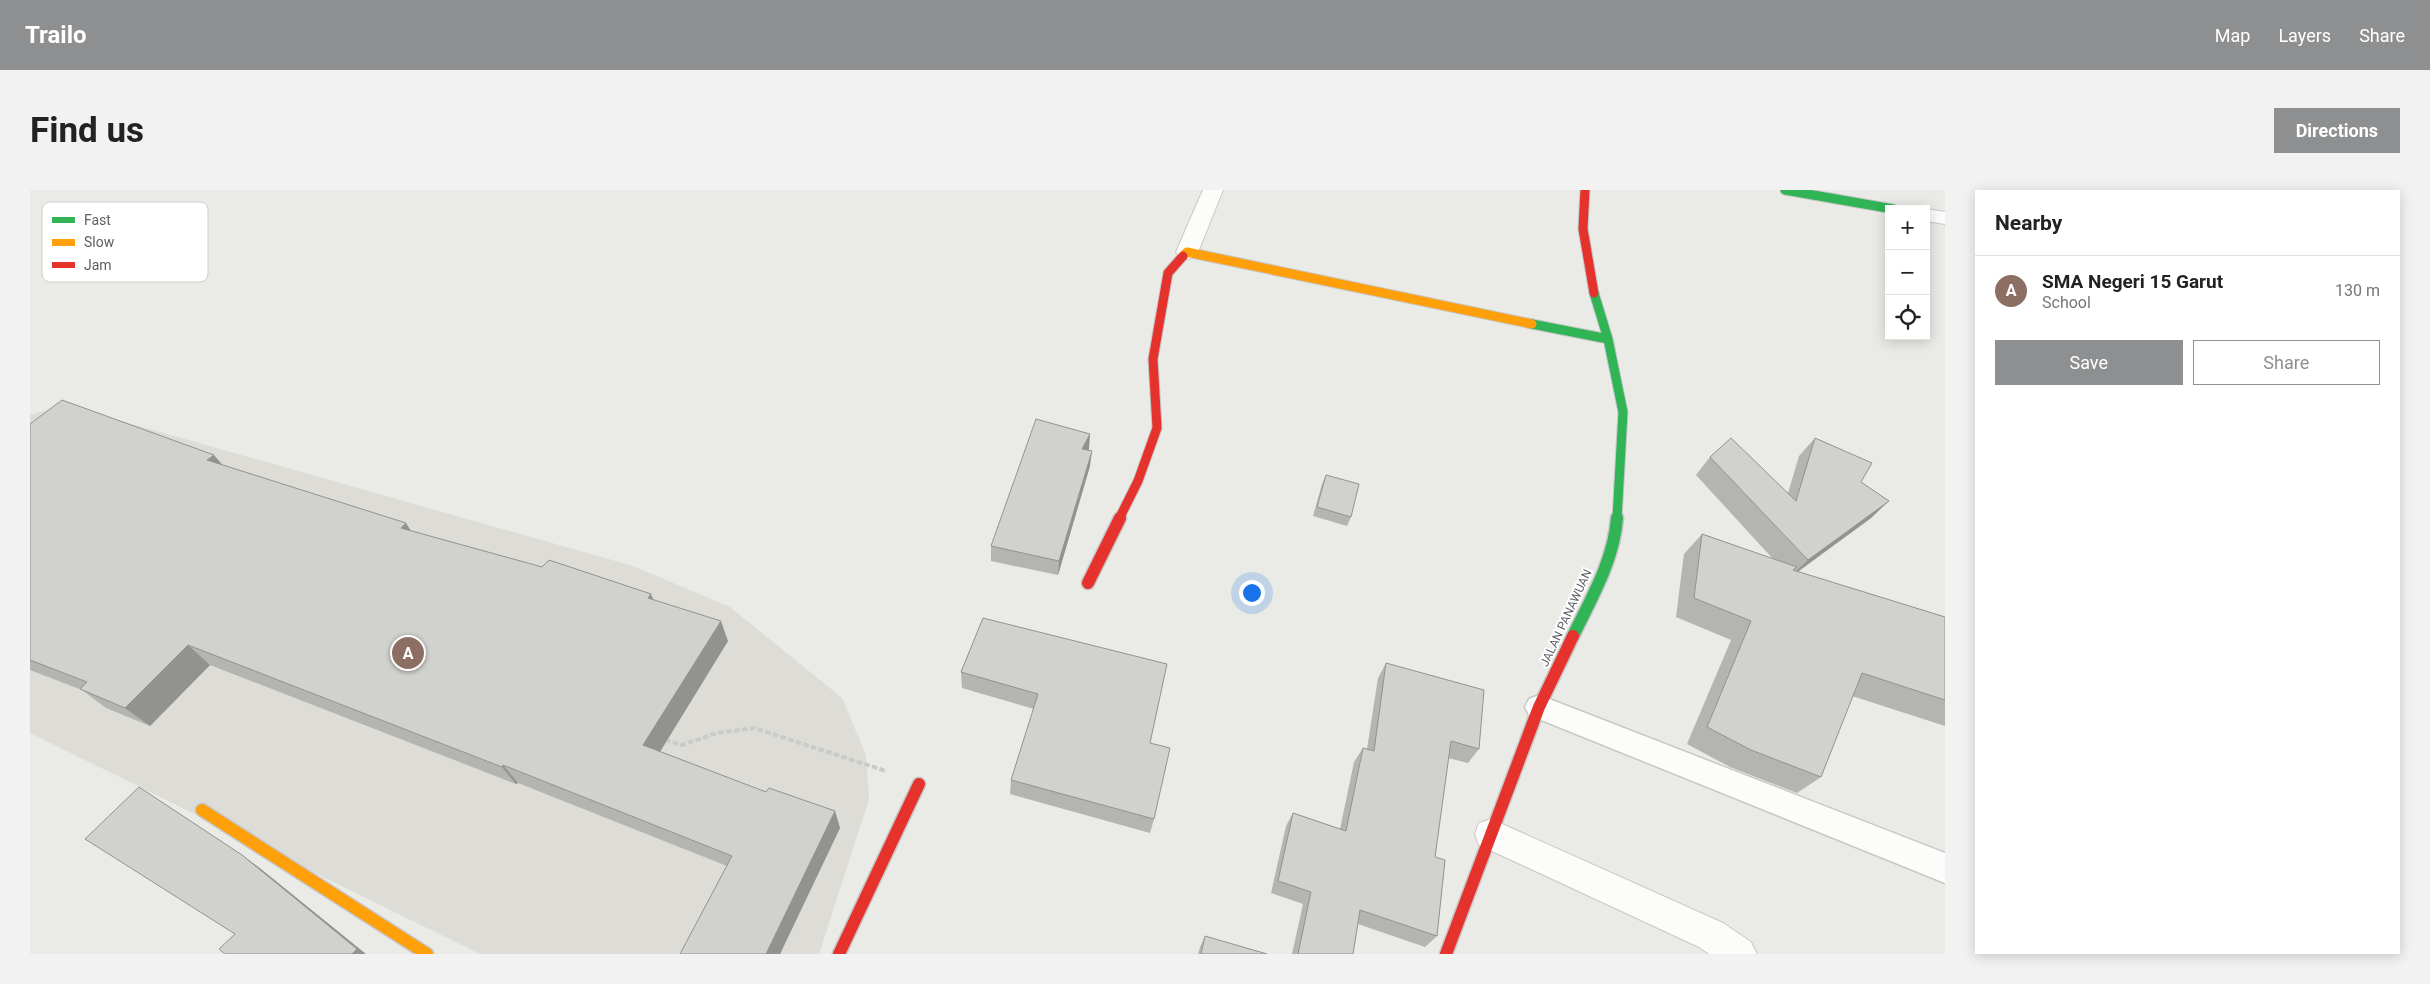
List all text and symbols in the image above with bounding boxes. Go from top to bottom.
text: Trailo [25,21,87,49]
text: Map [2215,25,2250,46]
text: Layers [2278,25,2331,46]
text: Share [2359,25,2405,46]
button: Directions [2274,108,2400,153]
text: Find us [30,110,144,151]
legend [42,202,208,282]
map controls [1885,205,1930,340]
button: + [1885,205,1930,250]
text: Nearby [1995,211,2062,235]
text: Fast [84,212,111,228]
text: Slow [84,234,115,250]
button: − [1885,250,1930,295]
text: Jam [84,257,112,273]
text: SMA Negeri 15 Garut [2042,270,2223,293]
text: A [2006,281,2016,300]
text: 130 m [2335,281,2380,300]
text: School [2042,293,2091,312]
button: locate [1885,295,1930,340]
button: Save [1995,340,2183,385]
button: Share [2193,340,2380,385]
street label: JALAN PANAWUAN [1537,567,1595,669]
your location [1239,580,1265,606]
pin: A [392,634,424,672]

